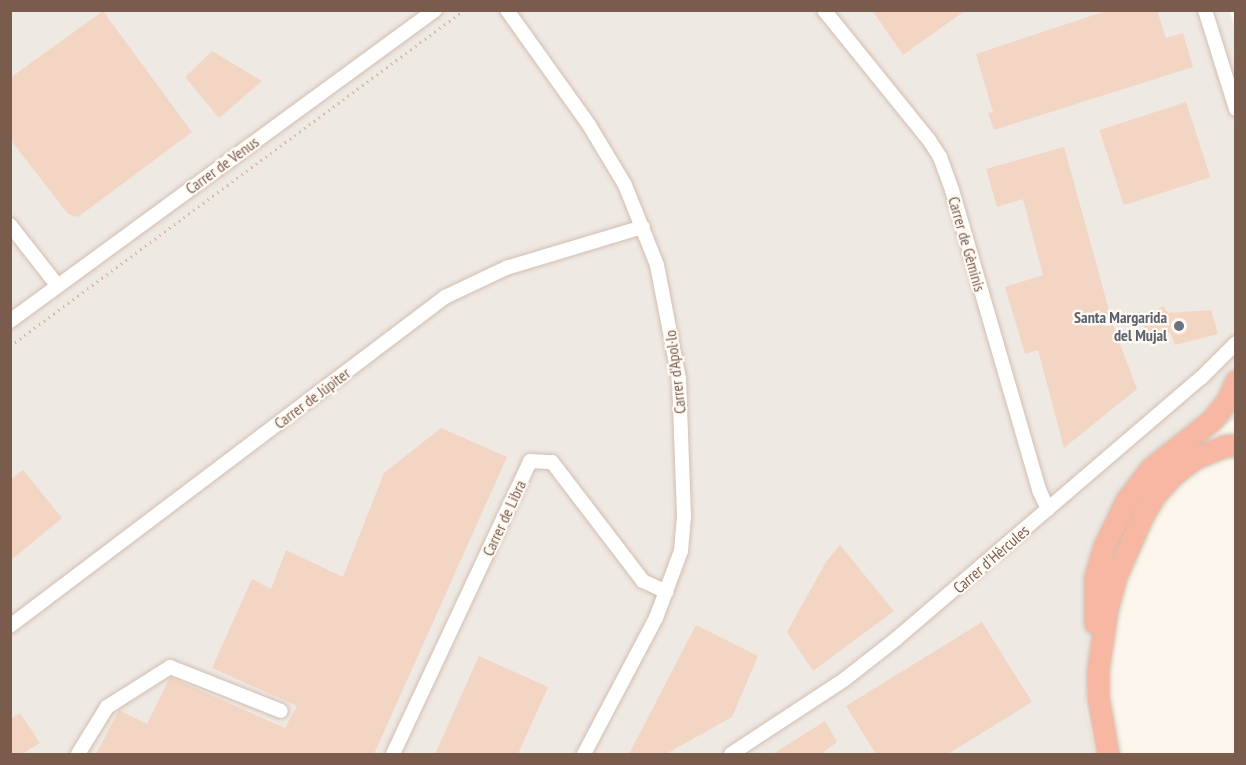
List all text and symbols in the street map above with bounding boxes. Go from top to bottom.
street label: Carrer de Venus [181,132,263,198]
street label: Carrer de Gèminis [944,194,990,294]
place label: Santa Margarida del Mujal [1074,307,1167,345]
marker: Santa Margarida del Mujal [1172,319,1186,333]
street label: Carrer d'Apol·lo [660,329,690,415]
street label: Carrer de Júpiter [270,363,354,433]
street label: Carrer de Libra [478,477,530,559]
street label: Carrer d'Hèrcules [949,521,1033,597]

